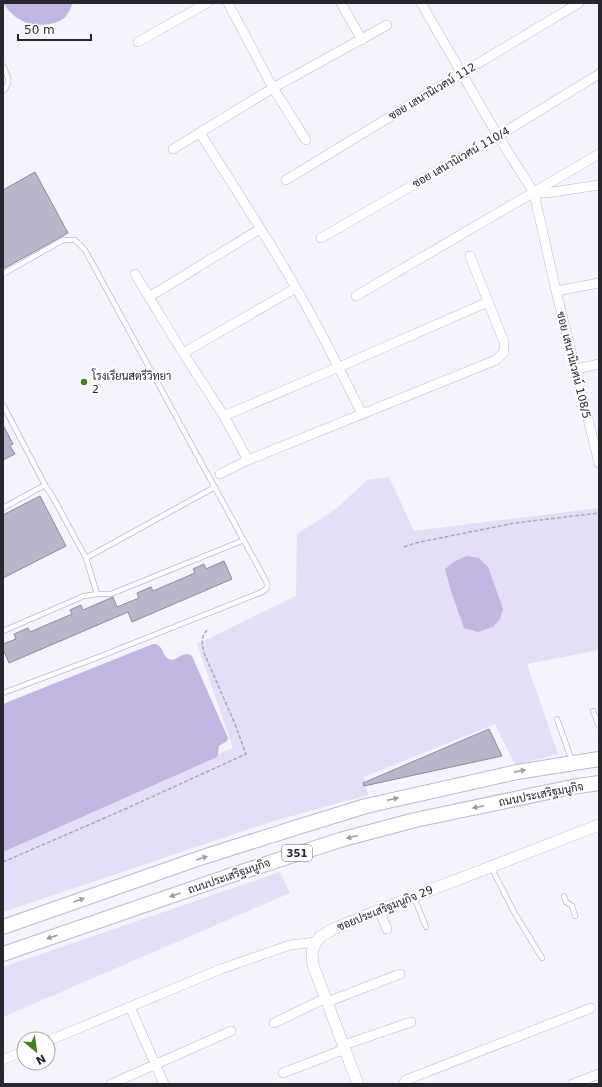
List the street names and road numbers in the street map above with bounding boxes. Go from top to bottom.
street label: ซอย เสนานิเวศน์ 112 [385,59,478,123]
street label: ซอย เสนานิเวศน์ 110/4 [409,123,512,191]
street label: ซอย เสนานิเวศน์ 108/5 [554,310,595,420]
street label: ถนนประเสริฐมนูกิจ [498,780,585,810]
road number: 351 [282,845,312,861]
street label: ถนนประเสริฐมนูกิจ [186,856,272,898]
street label: ซอยประเสริฐมนูกิจ 29 [335,883,436,935]

